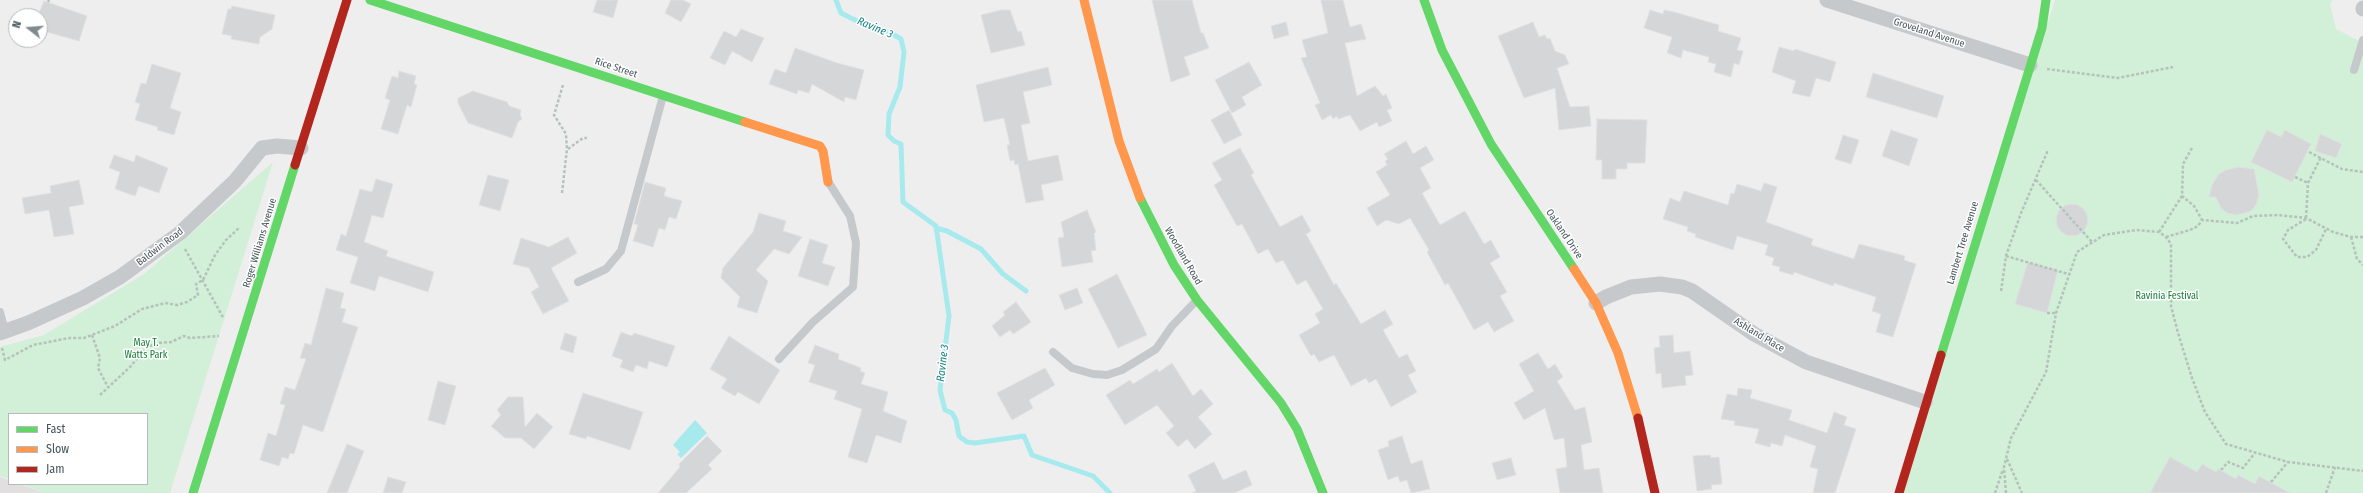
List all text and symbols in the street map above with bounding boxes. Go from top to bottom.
north arrow [8,8,48,48]
water label: Ravine 3 [855,15,895,41]
street label: Groveland Avenue [1892,16,1966,50]
text: N [10,20,24,30]
street label: Rice Street [593,56,639,80]
street label: Roger Williams Avenue [241,197,279,289]
street label: Lambert Tree Avenue [1945,200,1981,286]
street label: Oakland Drive [1543,207,1585,261]
street label: Baldwin Road [134,225,186,269]
street label: Woodland Road [1162,225,1204,287]
park label: Ravinia Festival [2136,290,2198,302]
street label: Ashland Place [1732,315,1786,355]
park label: May T. Watts Park [124,337,168,360]
water label: Ravine 3 [934,344,952,382]
legend [8,413,148,485]
text: Fast [46,422,65,436]
text: Slow [46,442,69,456]
text: Jam [46,462,64,476]

